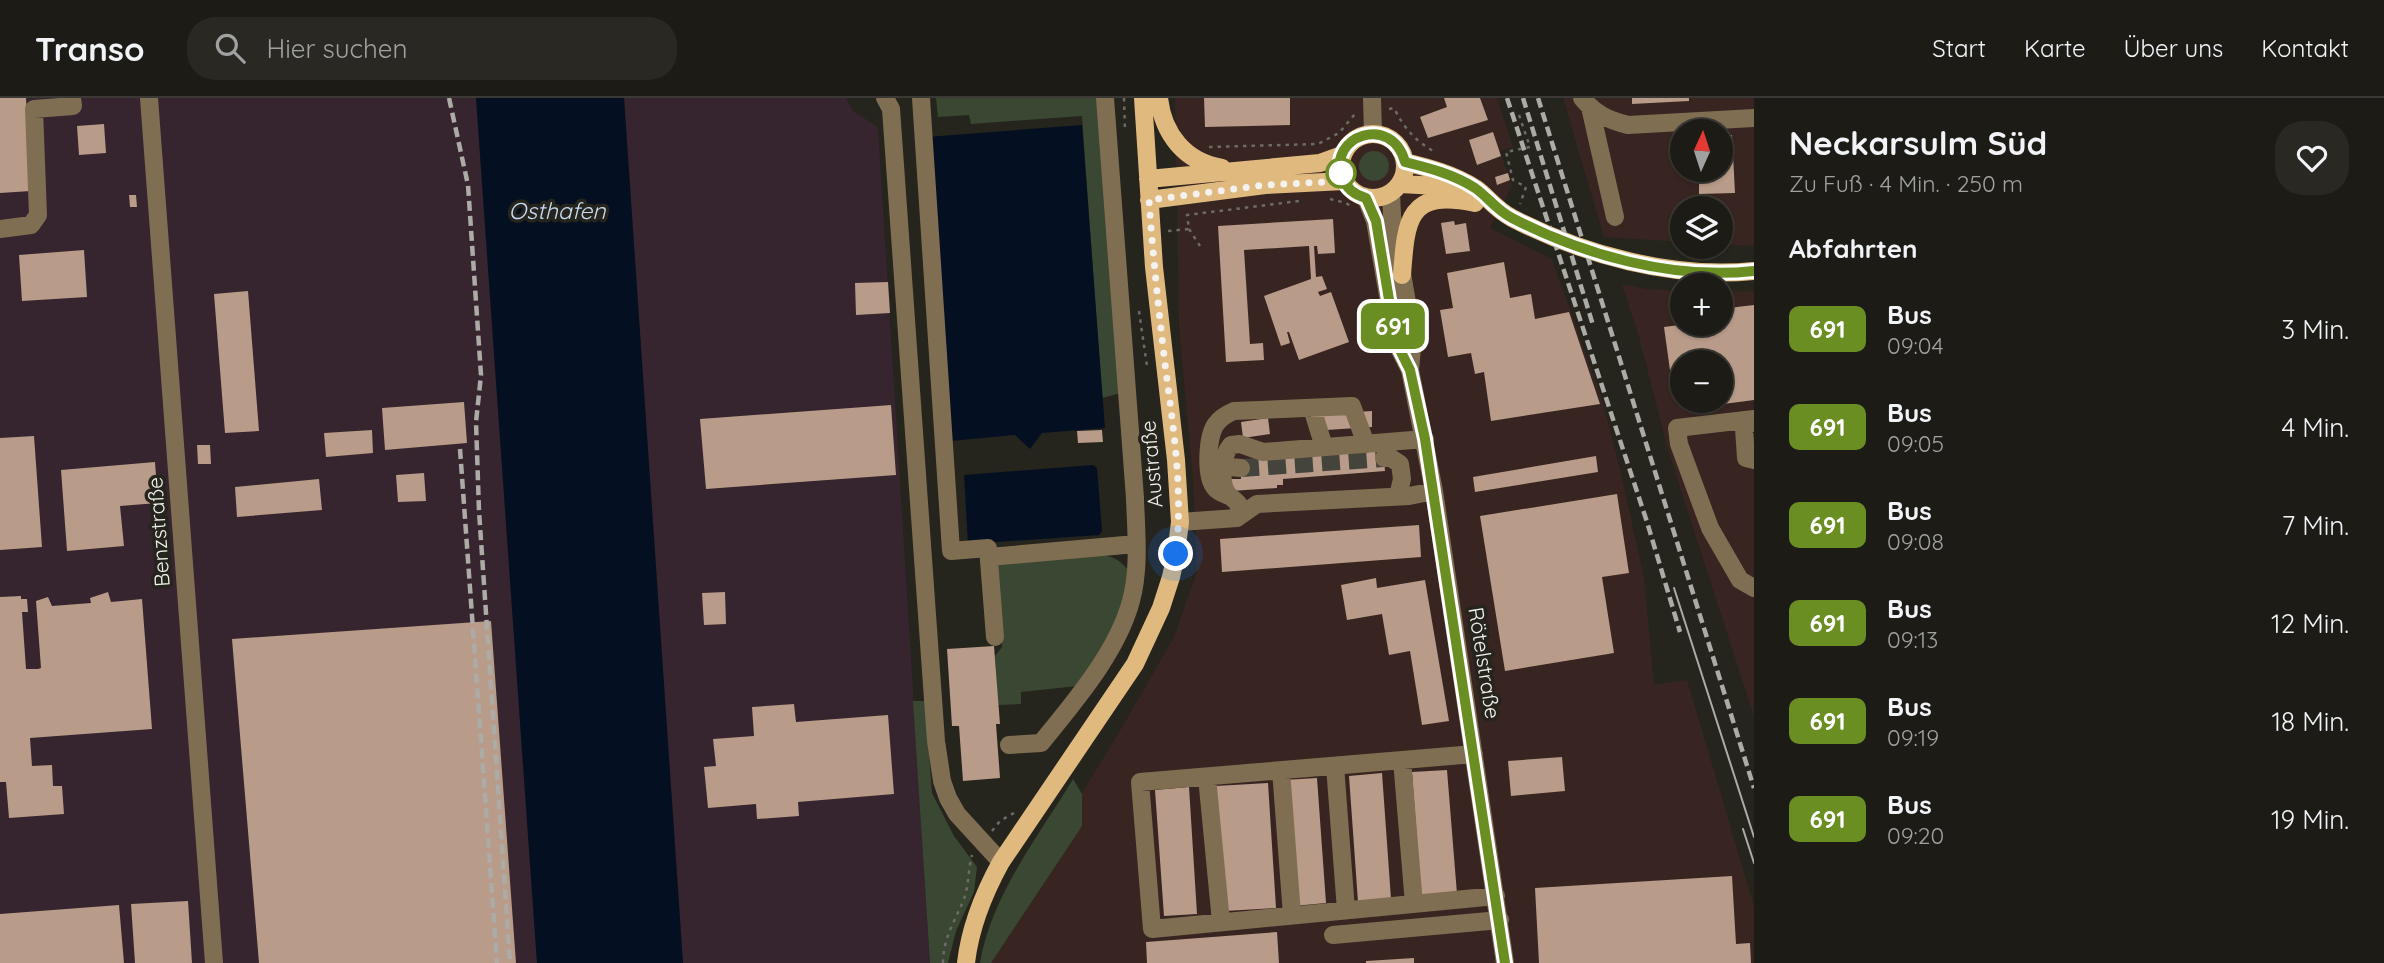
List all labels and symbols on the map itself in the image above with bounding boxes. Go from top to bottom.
north arrow [1670,119,1732,182]
unlabelled marker [1326,158,1356,188]
water label: Osthafen [509,196,606,225]
line badge: 691 [1353,303,1433,349]
street label: Austraße [1134,419,1168,509]
street label: Benzstraße [141,476,175,588]
your location [1158,536,1193,571]
street label: Rötelstraße [1463,605,1507,720]

